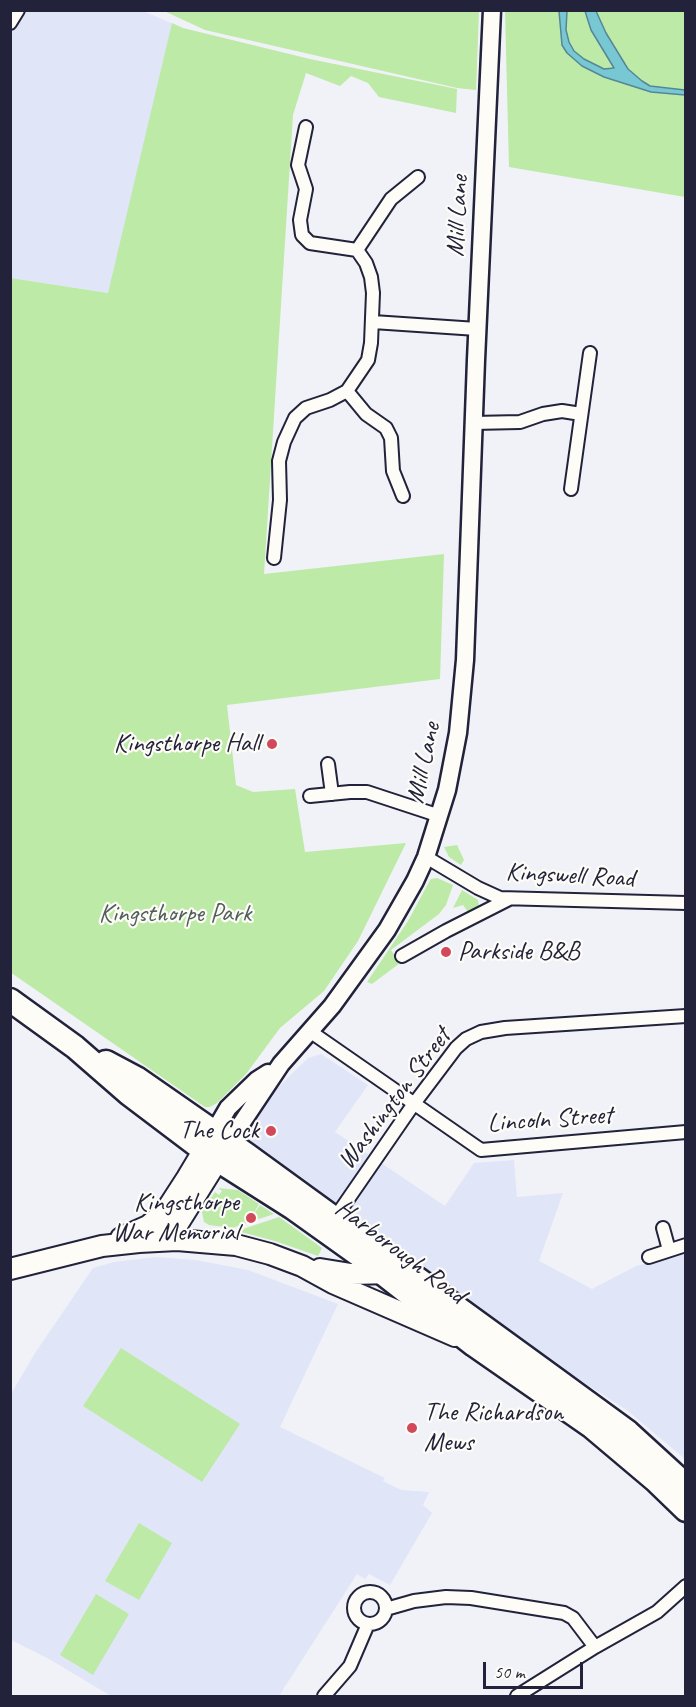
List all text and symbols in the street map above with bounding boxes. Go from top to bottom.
street label: Mill Lane [440,174,476,258]
street label: Mill Lane [400,720,448,806]
place label: Kingsthorpe Hall [114,728,260,760]
marker: Kingsthorpe Hall [265,737,279,751]
street label: Kingswell Road [505,857,635,895]
park label: Kingsthorpe Park [99,898,251,930]
place label: Parkside B&B [458,936,580,968]
marker: Parkside B&B [439,945,453,959]
street label: Washington Street [332,1022,458,1176]
street label: Lincoln Street [486,1100,614,1140]
place label: The Cock [180,1115,259,1147]
marker: The Cock [264,1124,278,1138]
place label: Kingsthorpe War Memorial [112,1187,239,1248]
street label: Harborough Road [329,1193,471,1311]
marker: Kingsthorpe War Memorial [244,1211,258,1225]
place label: The Richardson Mews [424,1397,563,1458]
marker: The Richardson Mews [405,1421,419,1435]
scale bar [486,1650,586,1688]
text: 50 m [494,1661,525,1683]

